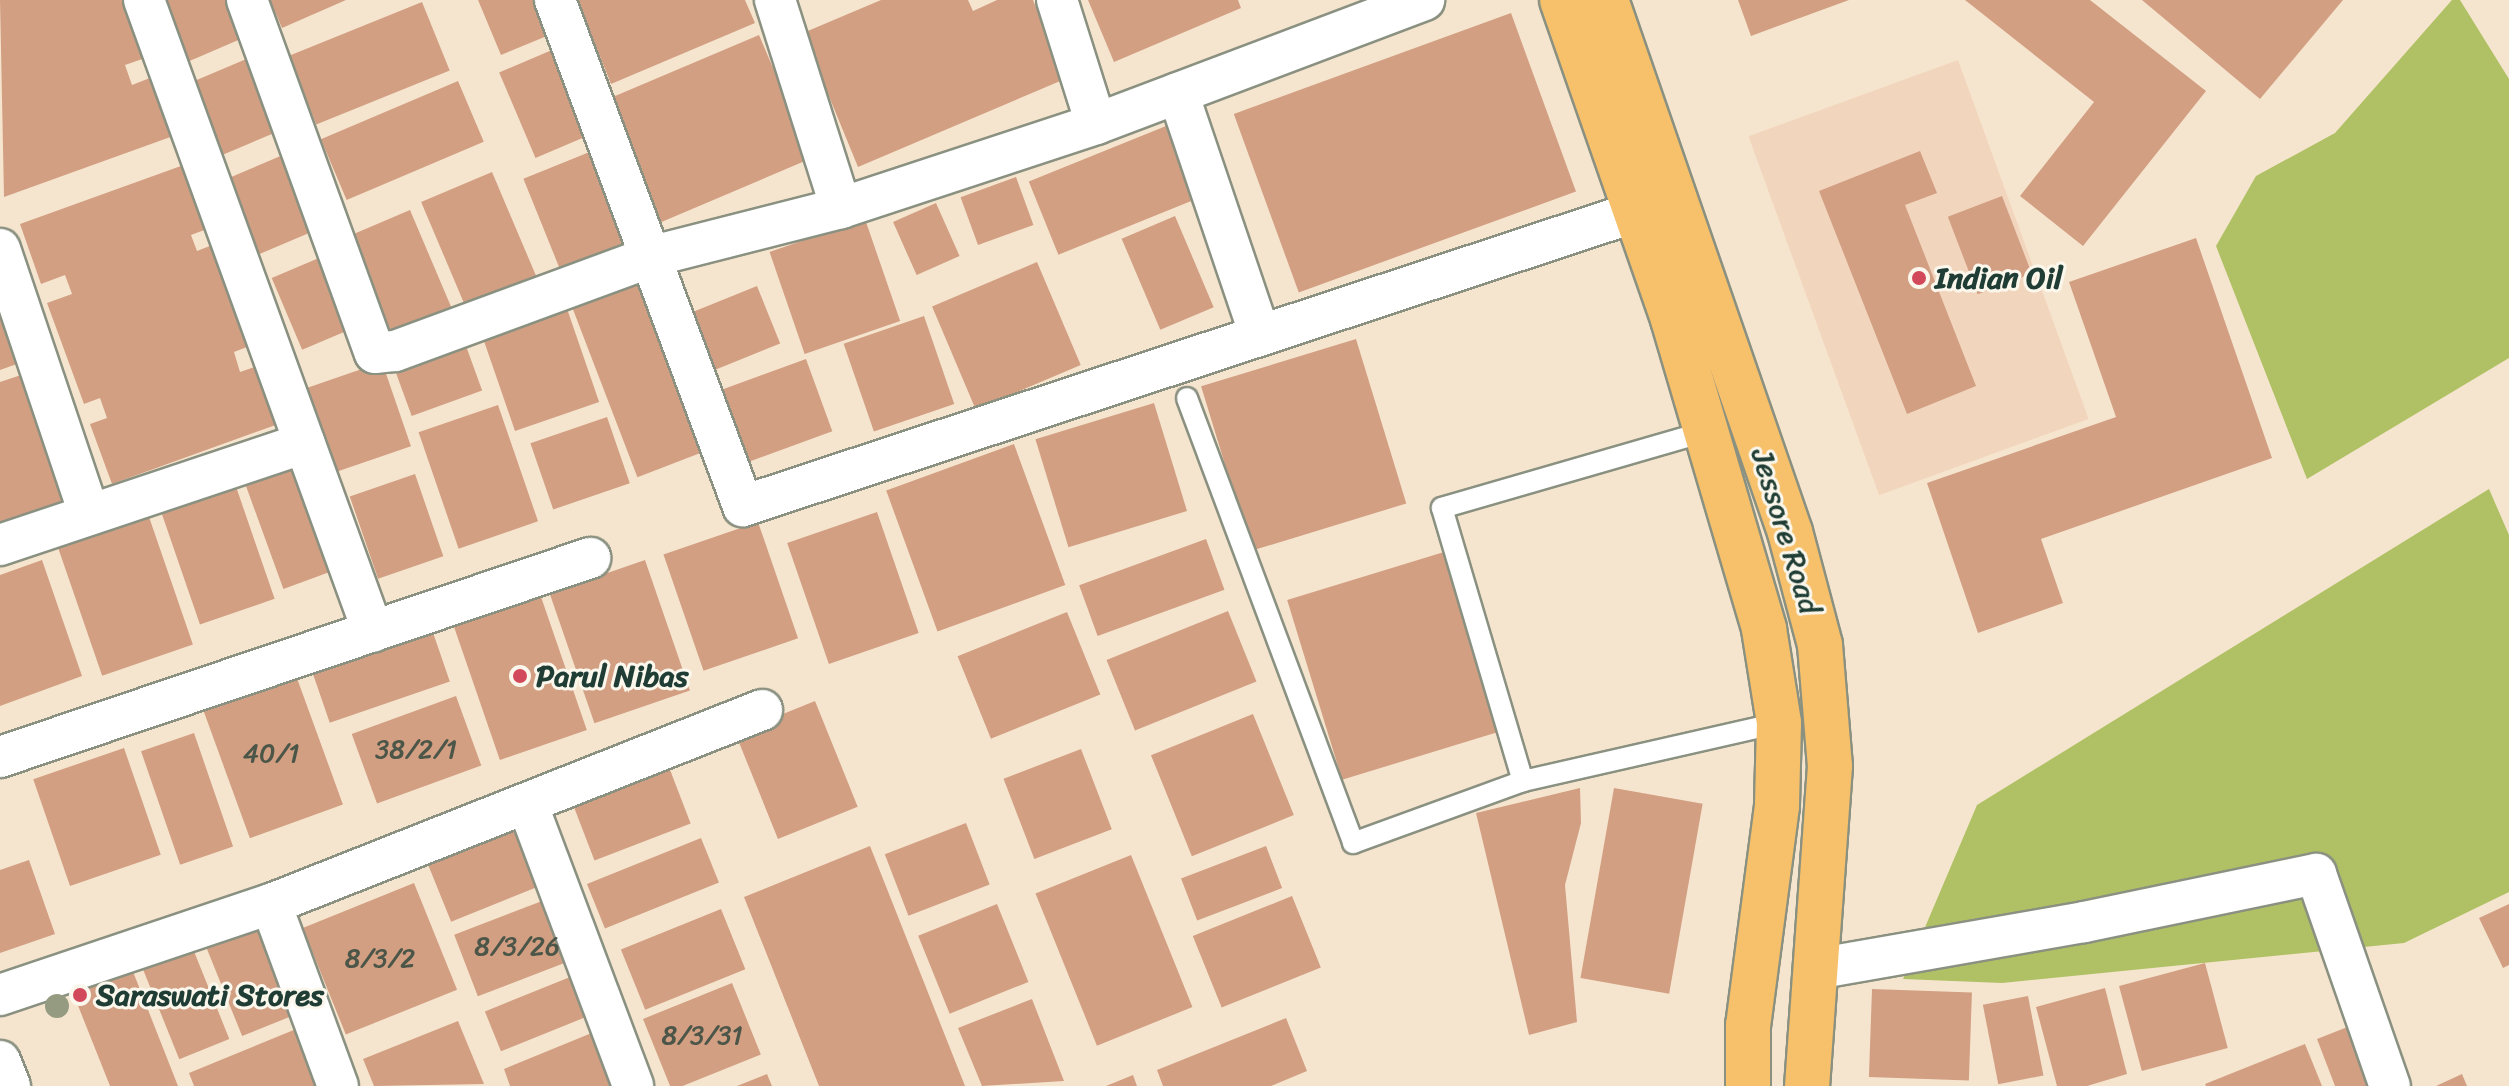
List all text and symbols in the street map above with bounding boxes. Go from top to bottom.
place label: Indian Oil [1935,260,2063,296]
marker: Indian Oil [1910,269,1928,287]
street label: Jessore Road [1744,444,1828,618]
place label: Parul Nibas [536,658,688,694]
marker: Parul Nibas [511,667,529,685]
house number: 38/2/1 [375,734,457,766]
house number: 40/1 [243,738,299,770]
house number: 8/3/26 [474,931,560,963]
house number: 8/3/2 [345,943,415,975]
place label: Saraswati Stores [96,977,323,1013]
marker: Saraswati Stores [71,986,89,1004]
house number: 8/3/31 [661,1020,743,1052]

